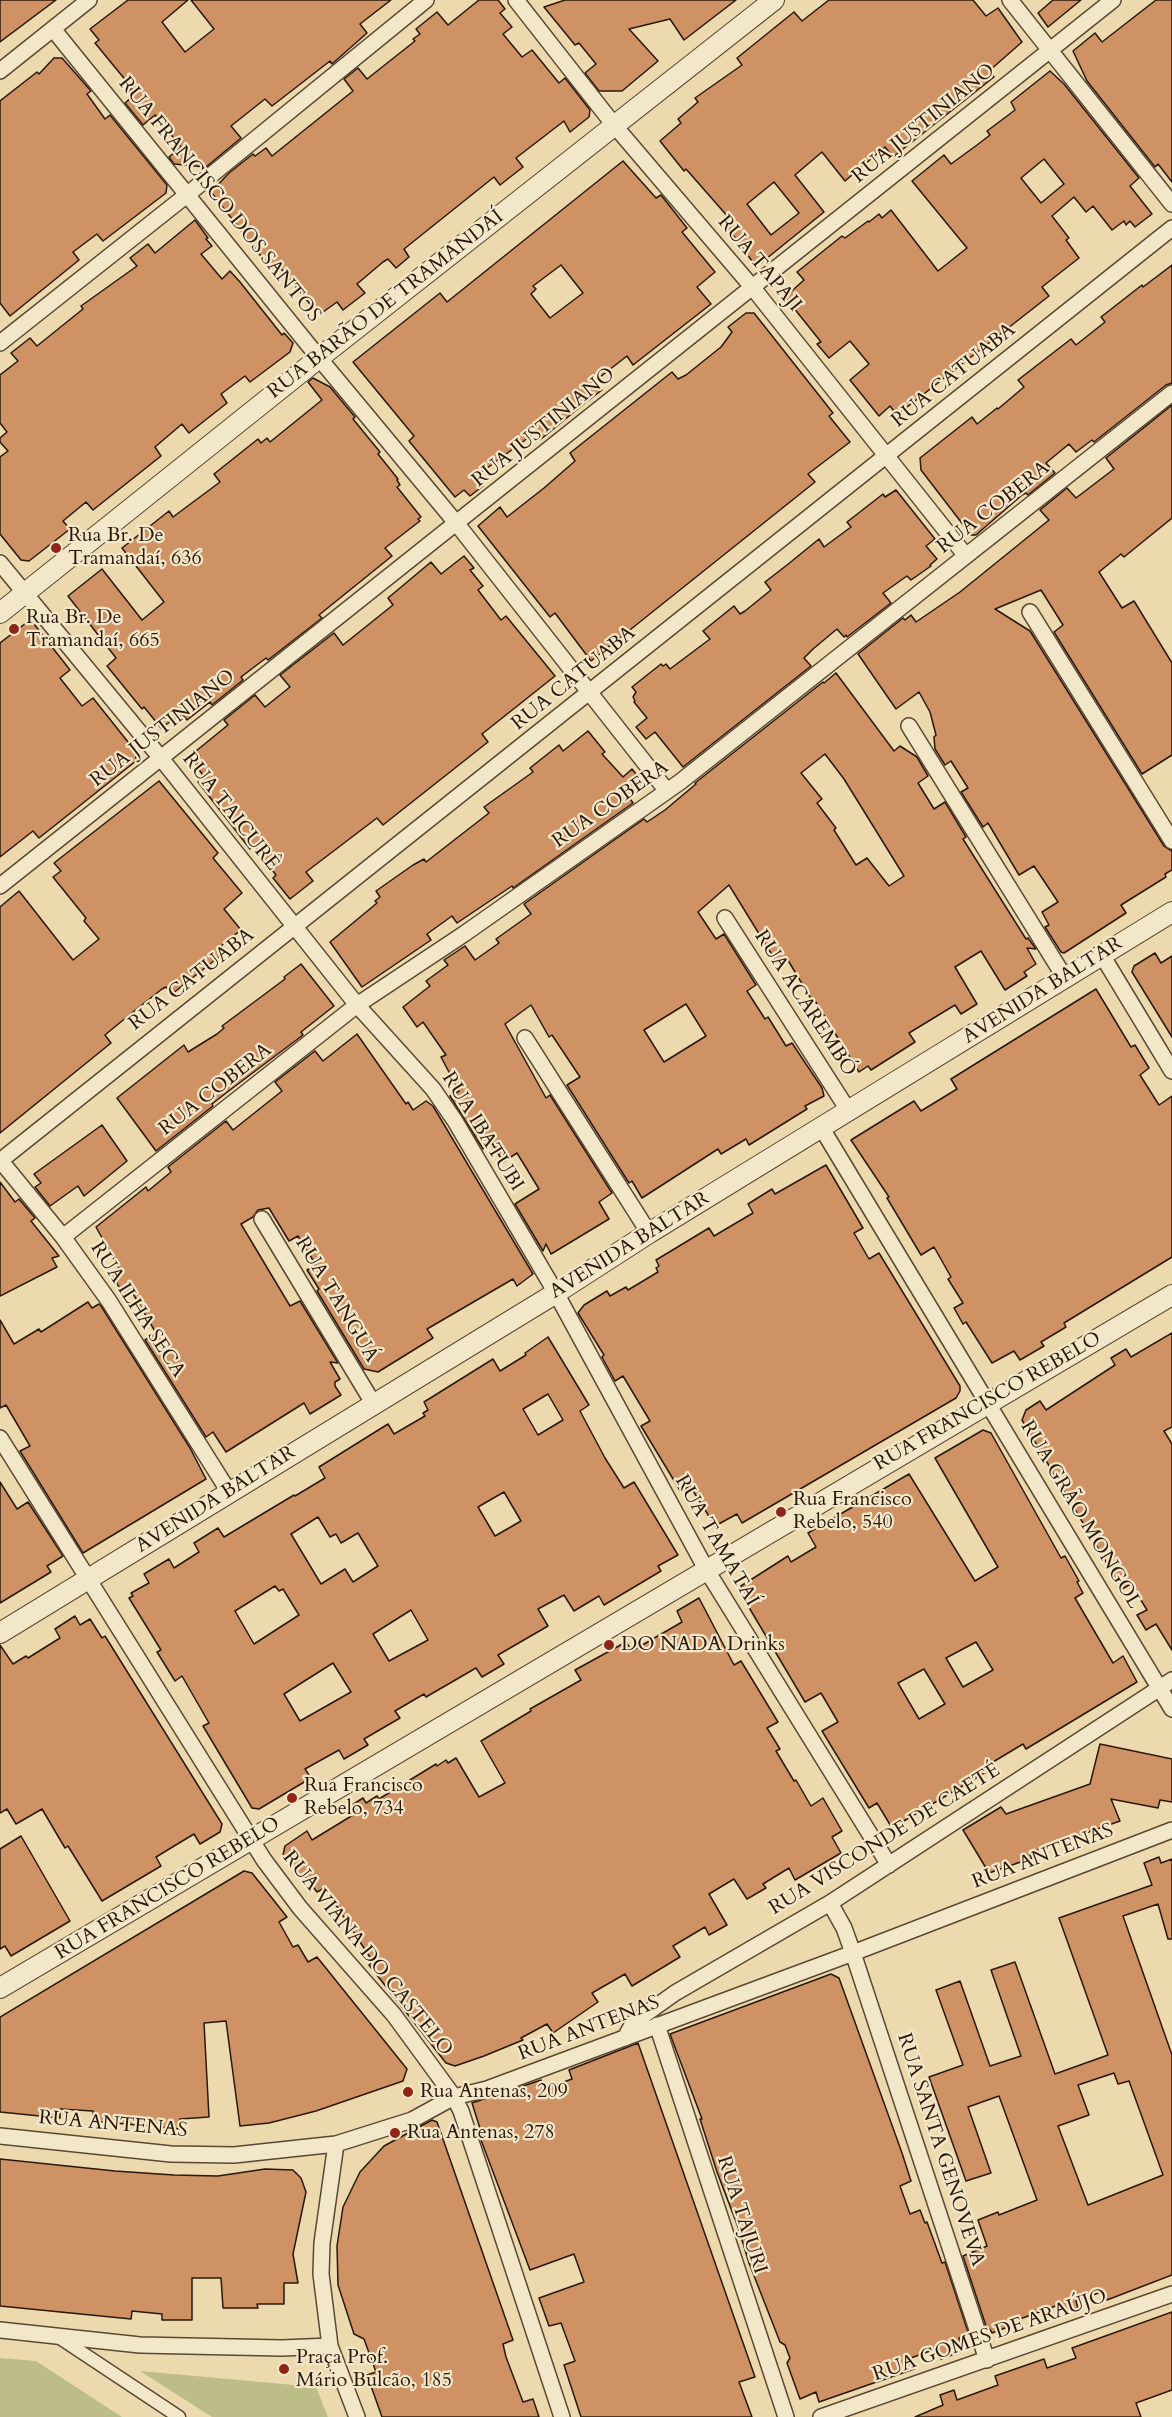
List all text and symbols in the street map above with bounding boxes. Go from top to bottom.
street label: RUA JUSTINIANO [848,59,1000,189]
street label: RUA FRANCISCO DOS SANTOS [113,73,325,327]
street label: RUA BARÃO DE TRAMANDAÍ [263,206,509,404]
street label: RUA TAPAJI [712,211,806,317]
street label: RUA CATUABA [887,319,1021,433]
street label: RUA JUSTINIANO [468,363,620,493]
street label: RUA COBERA [933,457,1055,559]
place label: Rua Br. De Tramandaí, 636 [68,524,202,571]
marker: Rua Br. De Tramandaí, 636 [49,541,63,555]
place label: Rua Br. De Tramandaí, 665 [26,606,160,653]
marker: Rua Br. De Tramandaí, 665 [7,622,21,636]
street label: RUA CATUABA [507,622,641,736]
street label: RUA JUSTINIANO [86,665,240,793]
street label: RUA TAICURÊ [176,748,284,876]
street label: RUA COBERA [548,756,674,854]
street label: RUA CATUABA [125,924,259,1036]
street label: RUA ACAREMBÓ [748,926,860,1080]
street label: AVENIDA BALTAR [959,932,1127,1050]
street label: RUA COBERA [155,1039,277,1141]
street label: RUA IBATUBI [436,1068,528,1196]
street label: AVENIDA BALTAR [546,1187,714,1305]
street label: RUA TANGUÁ [289,1233,383,1367]
street label: RUA ILHA SECA [84,1238,190,1382]
street label: RUA FRANCISCO REBELO [870,1327,1106,1477]
street label: RUA GRÃO MONGOL [1014,1417,1146,1613]
street label: AVENIDA BALTAR [132,1441,300,1559]
street label: RUA TAMATAÍ [669,1471,763,1611]
place label: Rua Francisco Rebelo, 540 [793,1488,912,1535]
marker: Rua Francisco Rebelo, 540 [774,1505,788,1519]
place label: DO NADA Drinks [621,1633,785,1657]
marker: DO NADA Drinks [602,1638,616,1652]
street label: RUA VISCONDE DE CAETÉ [765,1759,1005,1921]
place label: Rua Francisco Rebelo, 734 [304,1774,423,1821]
marker: Rua Francisco Rebelo, 734 [285,1791,299,1805]
street label: RUA FRANCISCO REBELO [51,1812,285,1966]
street label: RUA ANTENAS [969,1819,1117,1895]
street label: RUA VIANA DO CASTELO [277,1847,457,2061]
street label: RUA ANTENAS [515,1991,663,2067]
street label: RUA SANTA GENOVEVA [891,2030,989,2270]
place label: Rua Antenas, 209 [420,2080,568,2104]
marker: Rua Antenas, 209 [401,2085,415,2099]
street label: RUA ANTENAS [38,2107,188,2143]
place label: Rua Antenas, 278 [407,2121,555,2145]
marker: Rua Antenas, 278 [388,2126,402,2140]
street label: RUA TAJURI [711,2153,771,2277]
street label: RUA GOMES DE ARAÚJO [870,2285,1110,2387]
place label: Praça Prof. Mário Bulcão, 185 [296,2346,452,2393]
marker: Praça Prof. Mário Bulcão, 185 [277,2362,291,2376]

